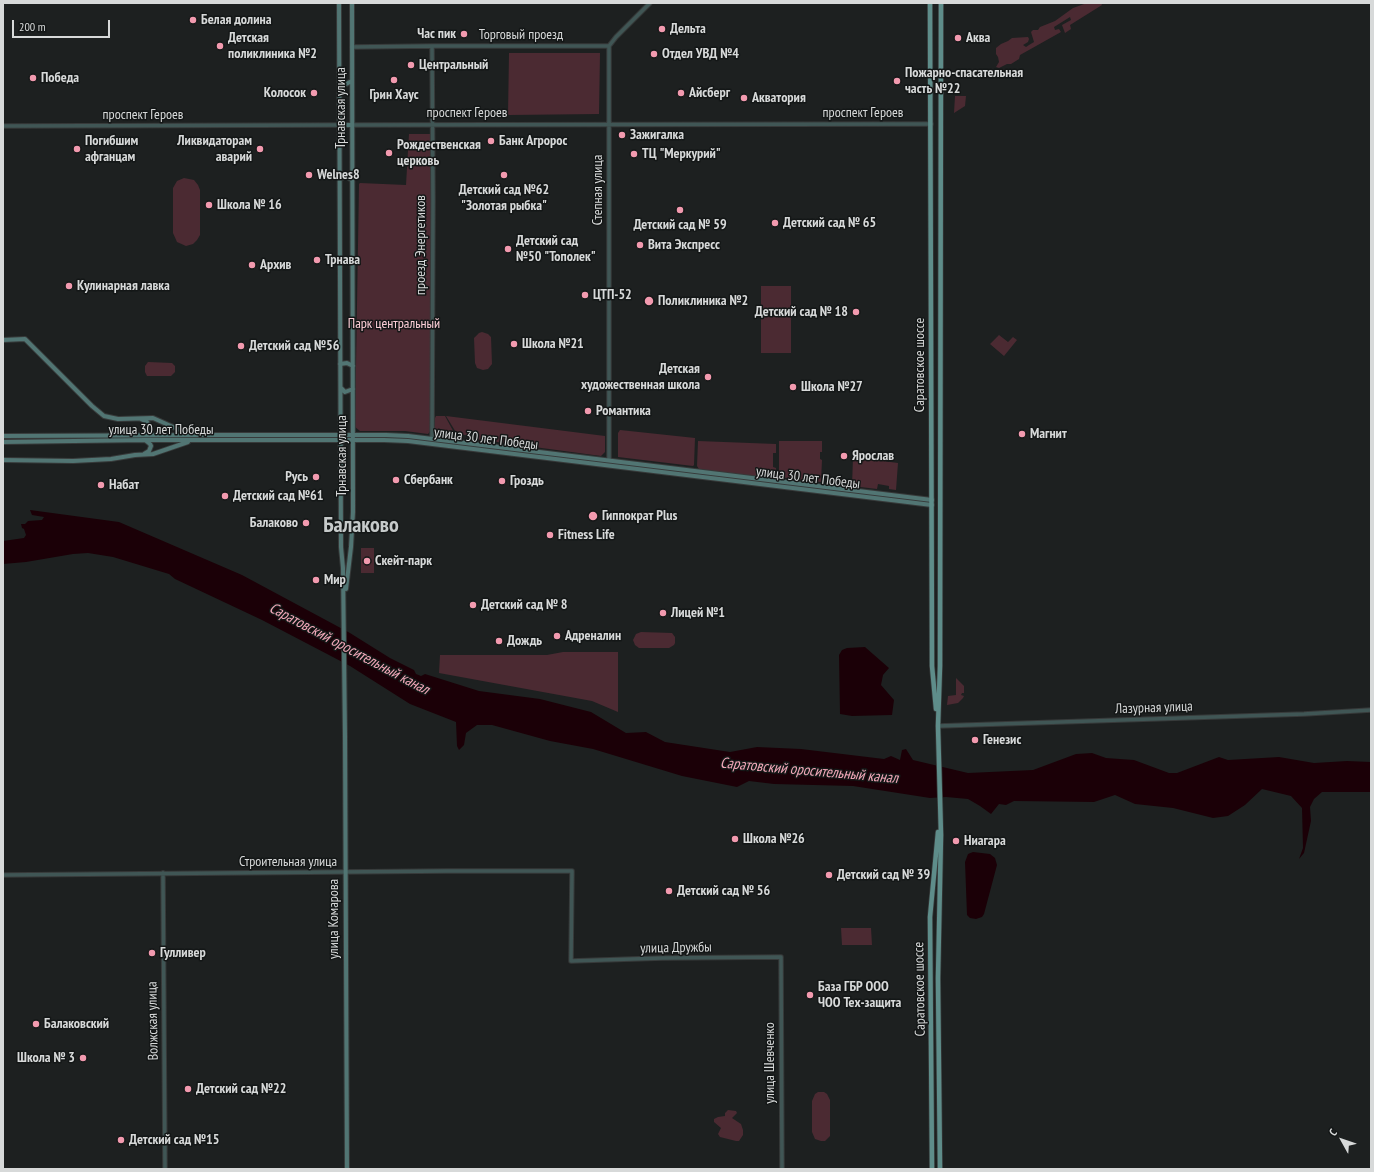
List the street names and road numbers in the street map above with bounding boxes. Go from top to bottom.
street label: Торговый проезд [479,27,563,43]
street label: Трнавская улица [333,67,349,149]
street label: проспект Героев [427,105,507,121]
street label: проспект Героев [823,105,903,121]
street label: проспект Героев [103,107,183,123]
street label: Степная улица [590,155,606,225]
street label: проезд Энергетиков [413,195,429,295]
street label: Саратовское шоссе [912,318,928,412]
street label: Трнавская улица [334,415,350,497]
street label: улица 30 лет Победы [109,422,213,438]
street label: улица 30 лет Победы [433,424,539,454]
street label: улица 30 лет Победы [755,463,861,493]
street label: Лазурная улица [1115,698,1193,718]
street label: Строительная улица [239,854,337,870]
street label: улица Комарова [326,879,342,959]
street label: улица Дружбы [640,939,712,957]
street label: Саратовское шоссе [911,942,929,1036]
street label: Волжская улица [144,981,162,1061]
street label: улица Шевченко [762,1022,778,1104]

